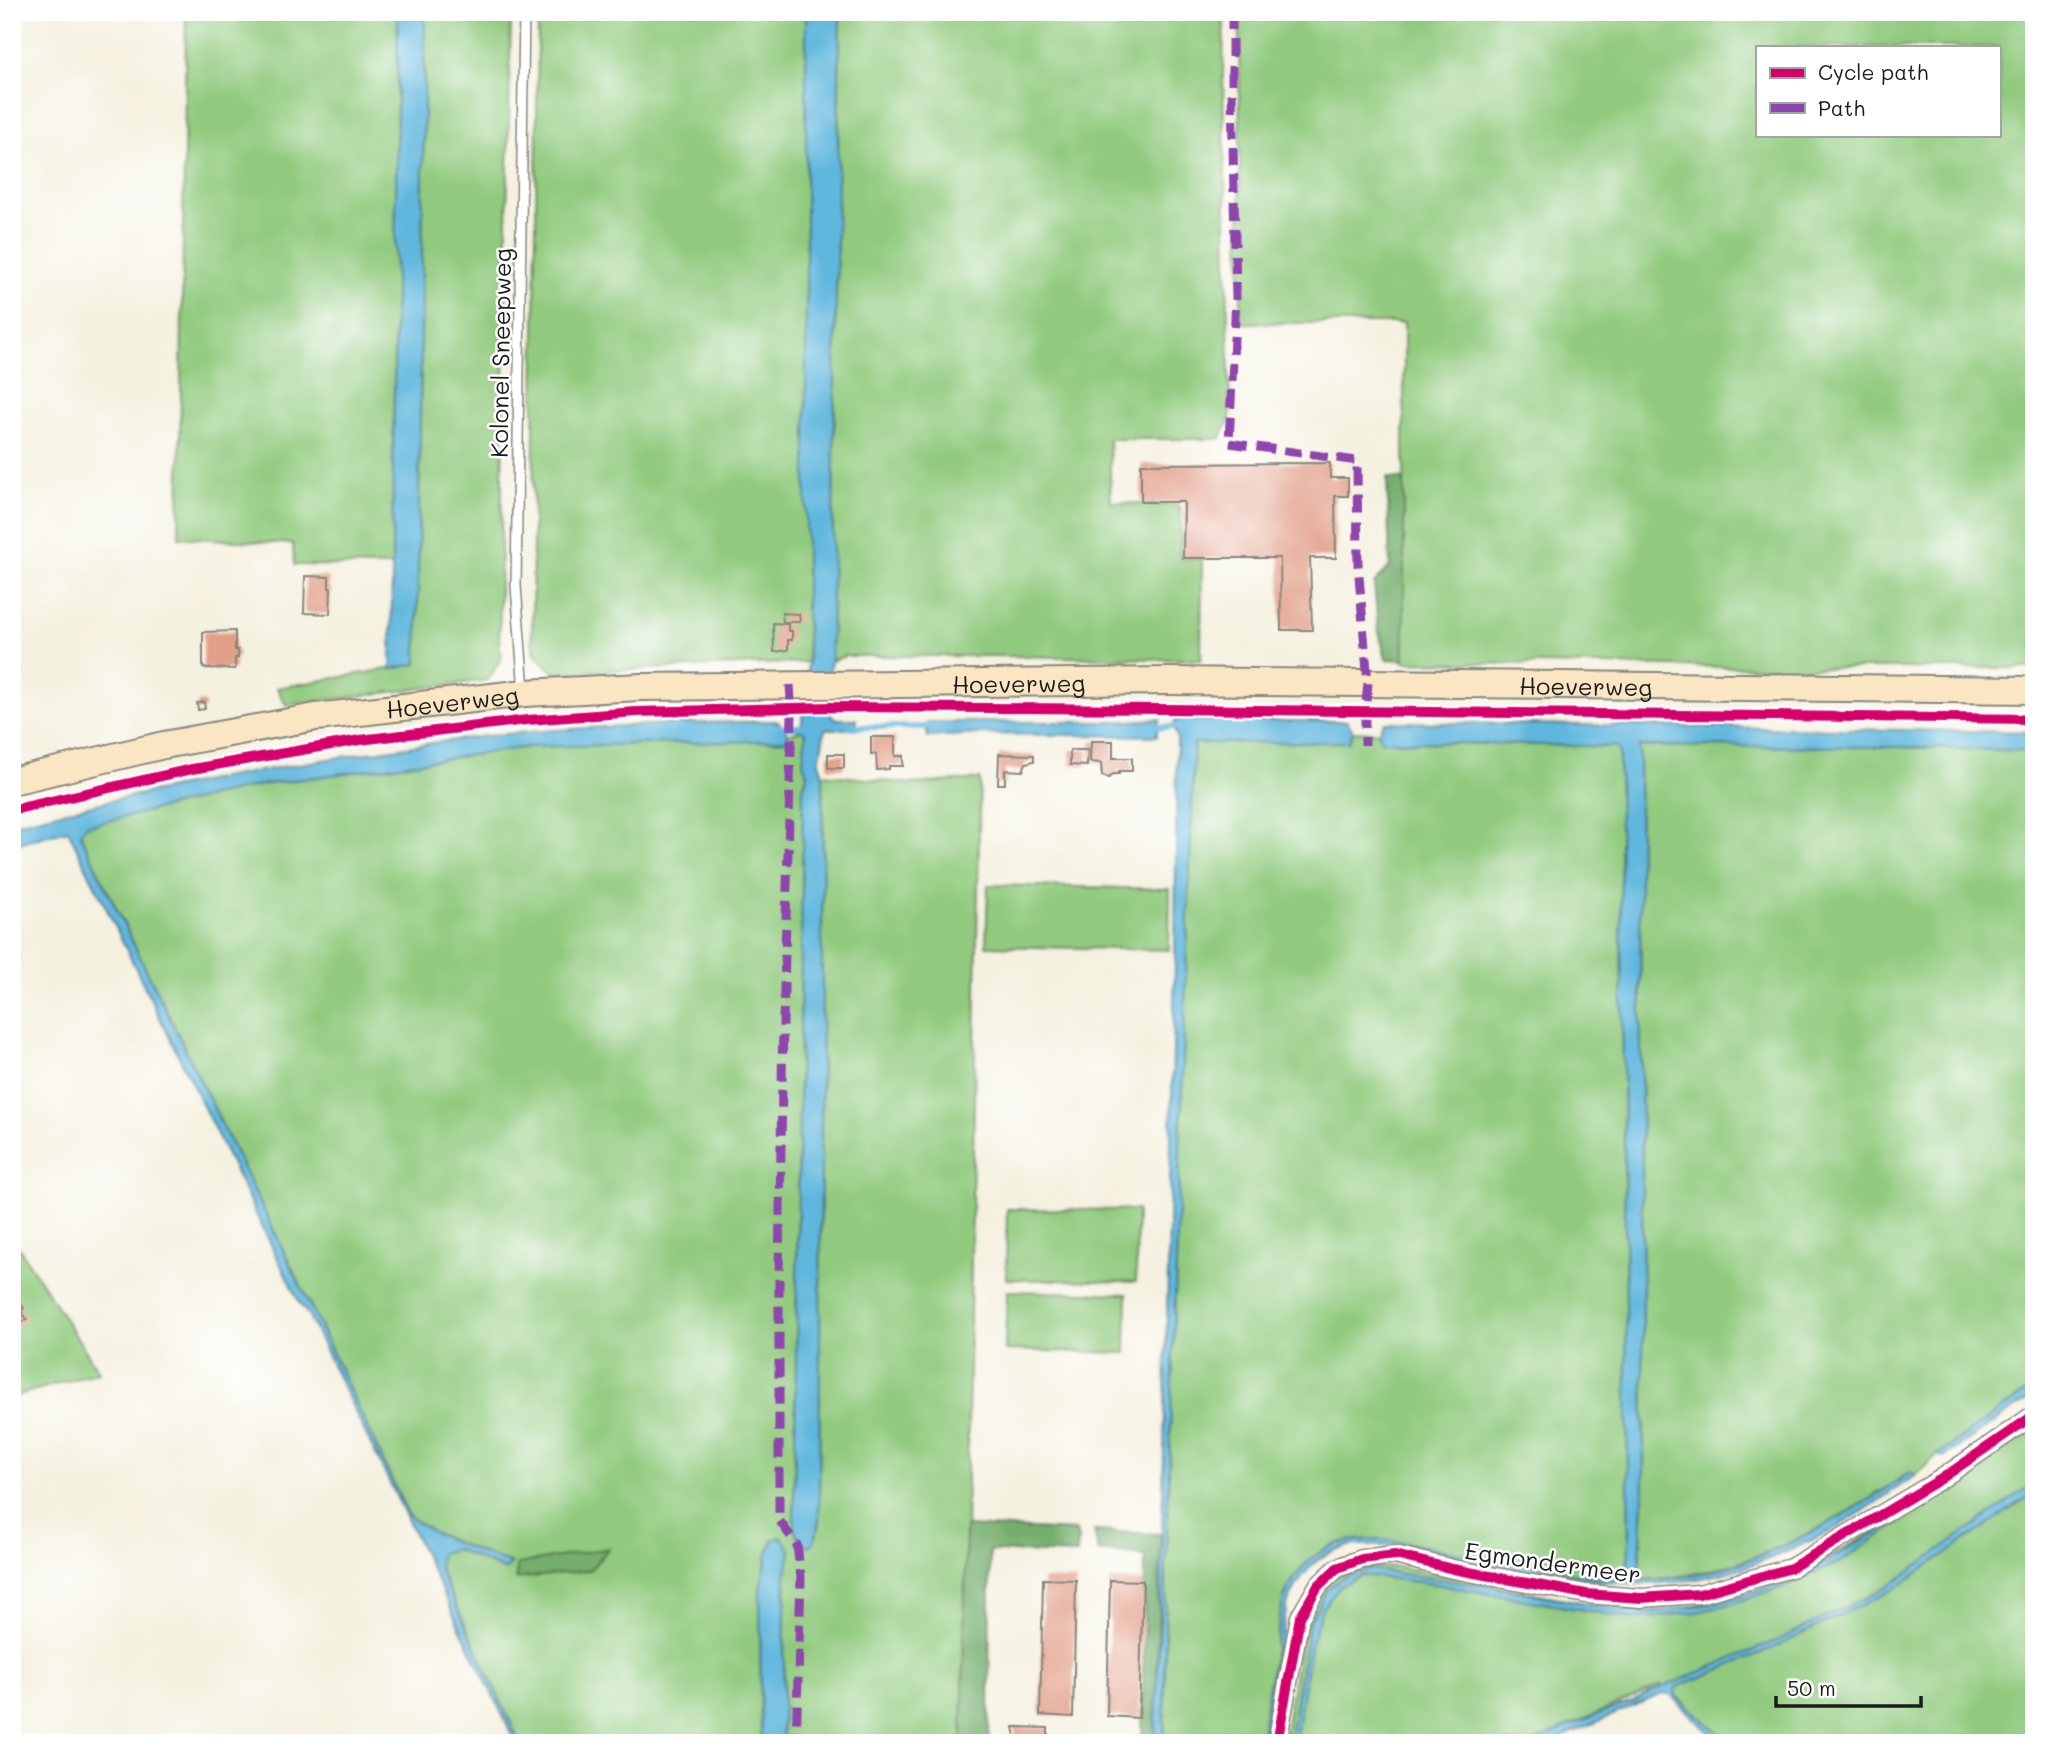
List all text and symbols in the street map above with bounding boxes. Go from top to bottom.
legend [1756,46,2000,136]
text: Cycle path [1818,58,1928,85]
text: Path [1818,94,1865,121]
street label: Kolonel Sneepweg [483,248,517,458]
street label: Hoeverweg [952,666,1085,699]
street label: Hoeverweg [1519,669,1652,702]
street label: Hoeverweg [384,678,520,724]
street label: Egmondermeer [1463,1534,1643,1590]
scale bar [1776,1664,1922,1708]
text: 50 m [1787,1674,1836,1701]

